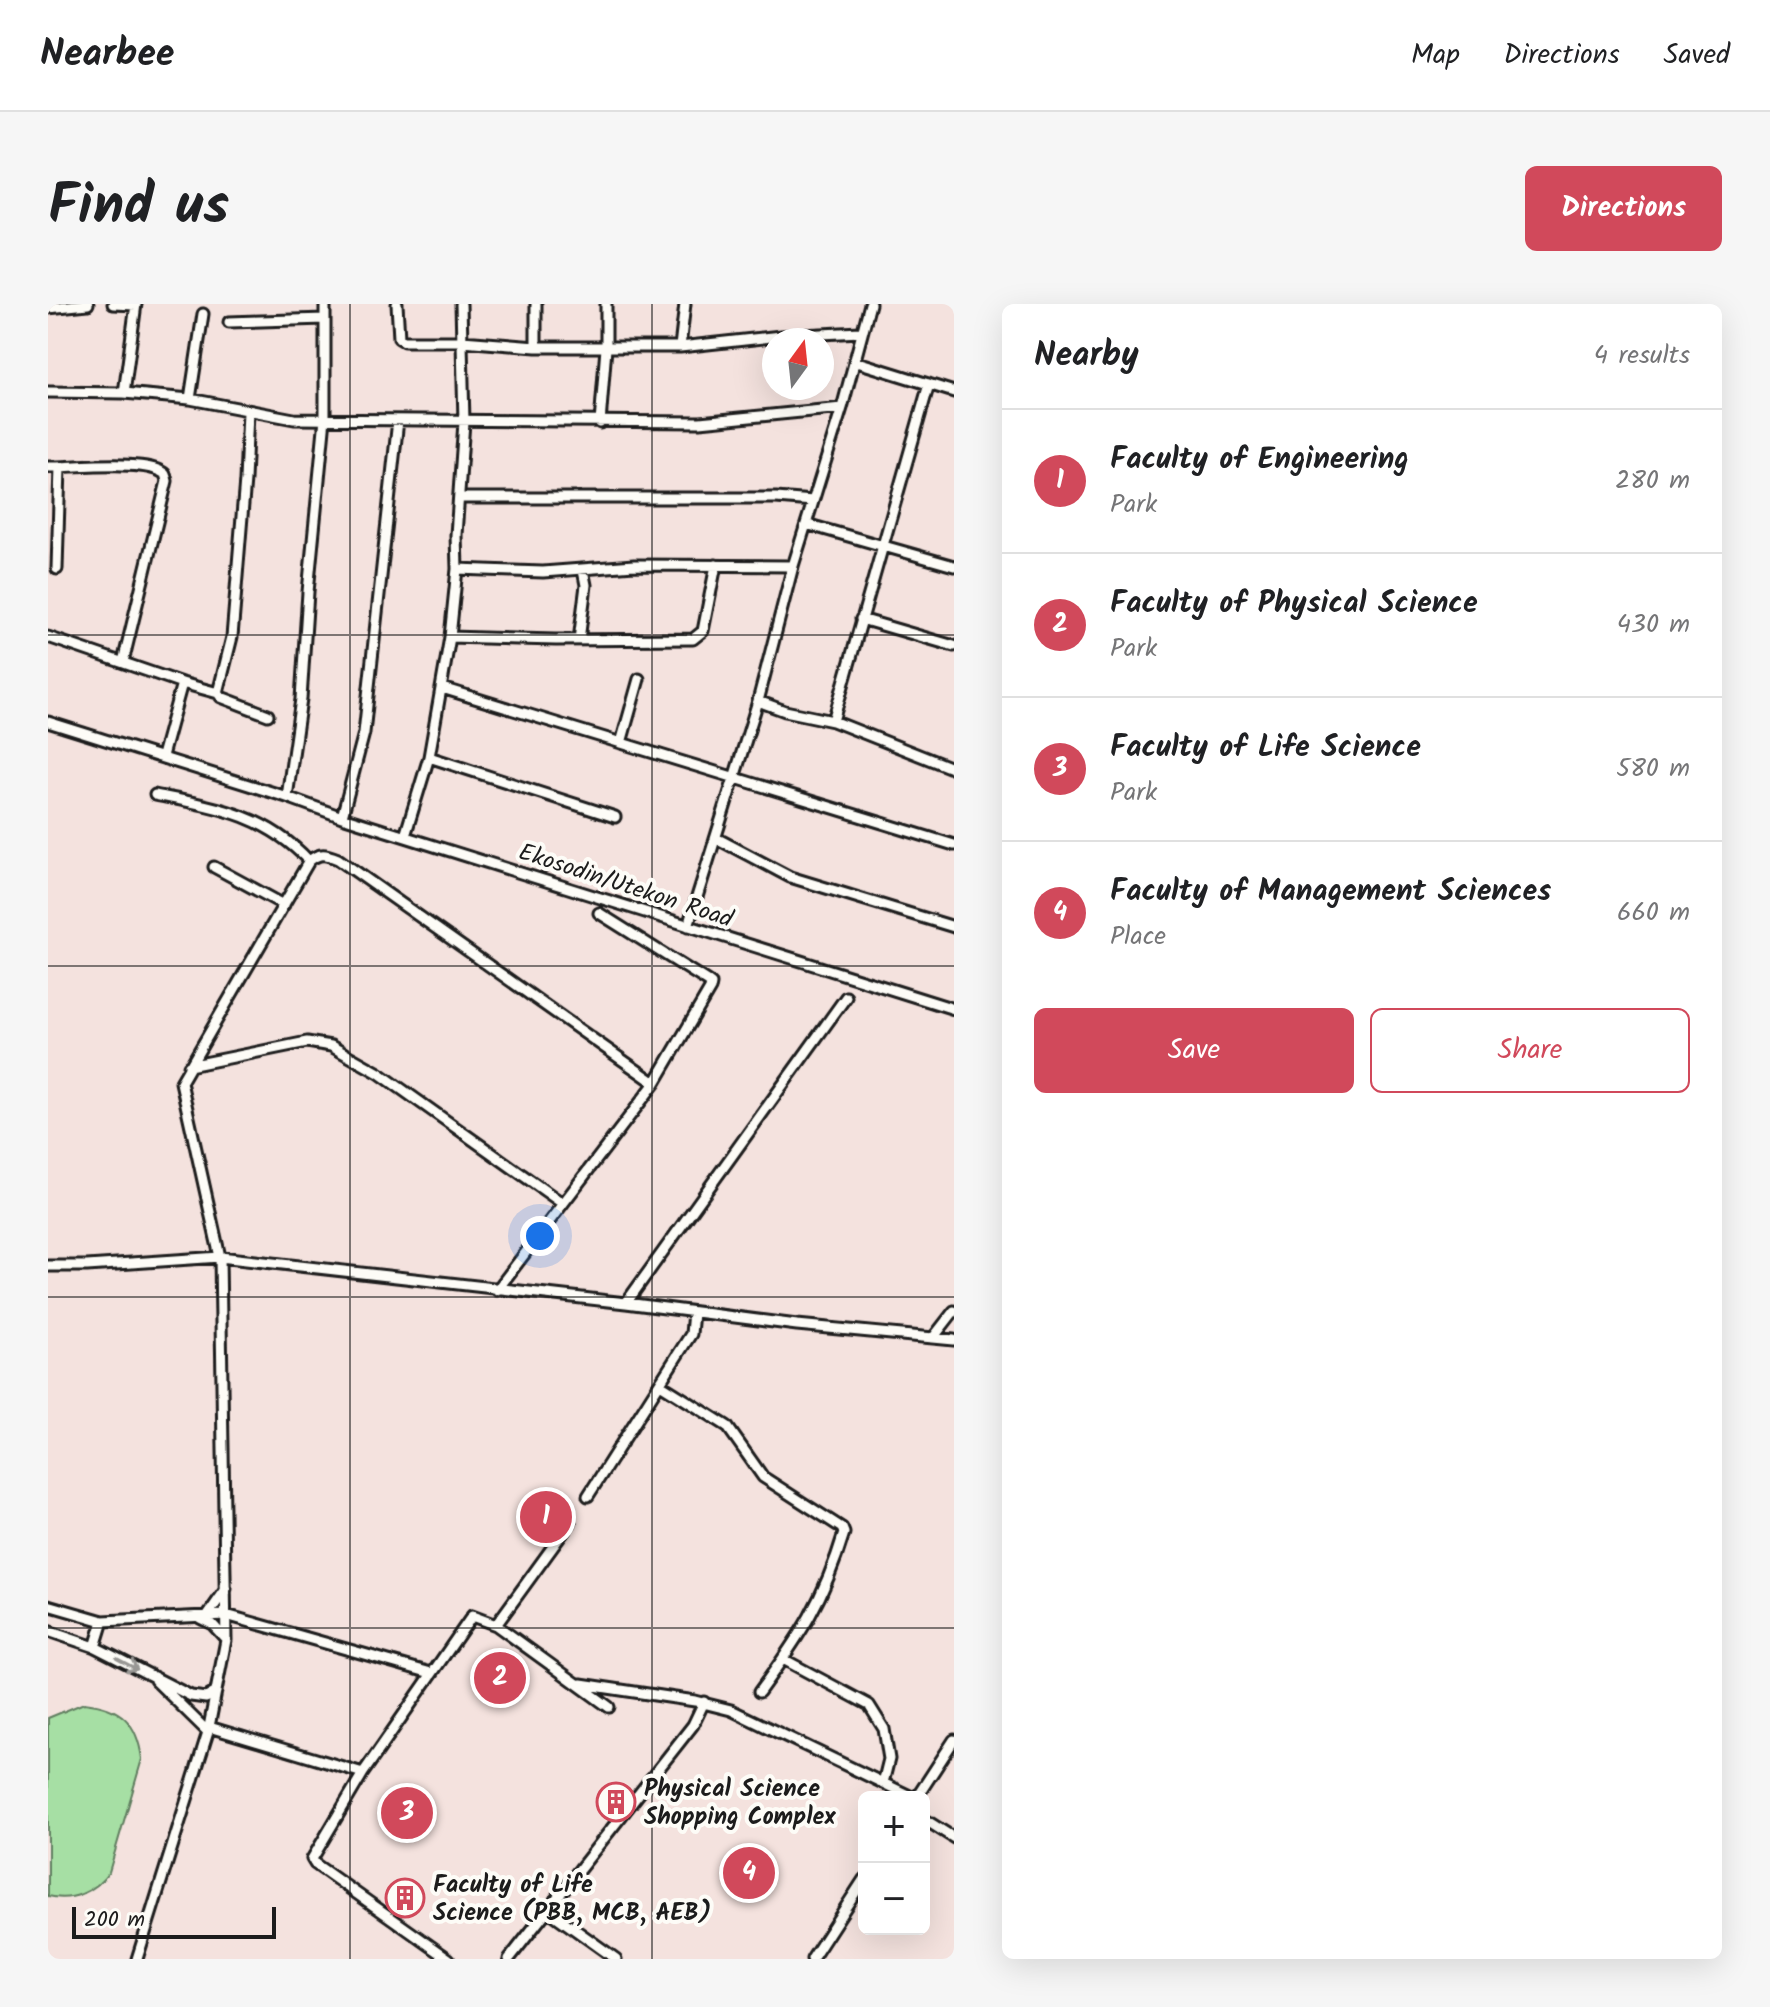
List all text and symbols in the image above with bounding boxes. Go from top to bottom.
text: Nearbee [40,25,174,85]
text: Map [1411,33,1460,78]
text: Directions [1504,33,1620,78]
text: Saved [1664,33,1730,78]
text: Find us [48,163,229,253]
button: Directions [1525,166,1722,251]
north arrow [762,328,834,400]
text: Nearby [1034,329,1139,383]
text: 4 results [1594,335,1690,377]
text: Faculty of Engineering [1110,436,1409,484]
text: 1 [1056,460,1064,502]
text: 280 m [1615,460,1690,502]
text: Park [1110,484,1157,526]
text: Faculty of Physical Science [1110,580,1478,628]
text: 2 [1052,604,1068,646]
text: 430 m [1617,604,1690,646]
text: Park [1110,628,1157,670]
text: Faculty of Life Science [1110,724,1421,772]
text: 3 [1053,748,1067,790]
text: 580 m [1616,748,1690,790]
text: Park [1110,772,1157,814]
street label: Ekosodin/Utekon Road [513,833,739,940]
text: Faculty of Management Sciences [1110,868,1551,916]
text: 4 [1053,892,1067,934]
text: 660 m [1617,892,1690,934]
text: Place [1110,916,1166,958]
button: Save [1034,1008,1354,1093]
button: Share [1370,1008,1690,1093]
your location [520,1216,560,1256]
pin: 1 [520,1487,572,1547]
pin: 2 [474,1648,526,1708]
one-way arrow [115,1656,138,1672]
place label: Physical Science Shopping Complex [644,1770,836,1837]
building icon: Physical Science Shopping Complex [595,1781,637,1823]
pin: 3 [381,1783,433,1843]
map controls [858,1791,930,1935]
button: + [858,1791,930,1863]
pin: 4 [723,1843,775,1903]
button: − [858,1863,930,1935]
place label: Faculty of Life Science (PBB, MCB, AEB) [433,1866,712,1933]
building icon: Faculty of Life Science (PBB, MCB, AEB) [384,1877,426,1919]
scale bar [72,1903,276,1939]
text: 200 m [84,1903,145,1938]

